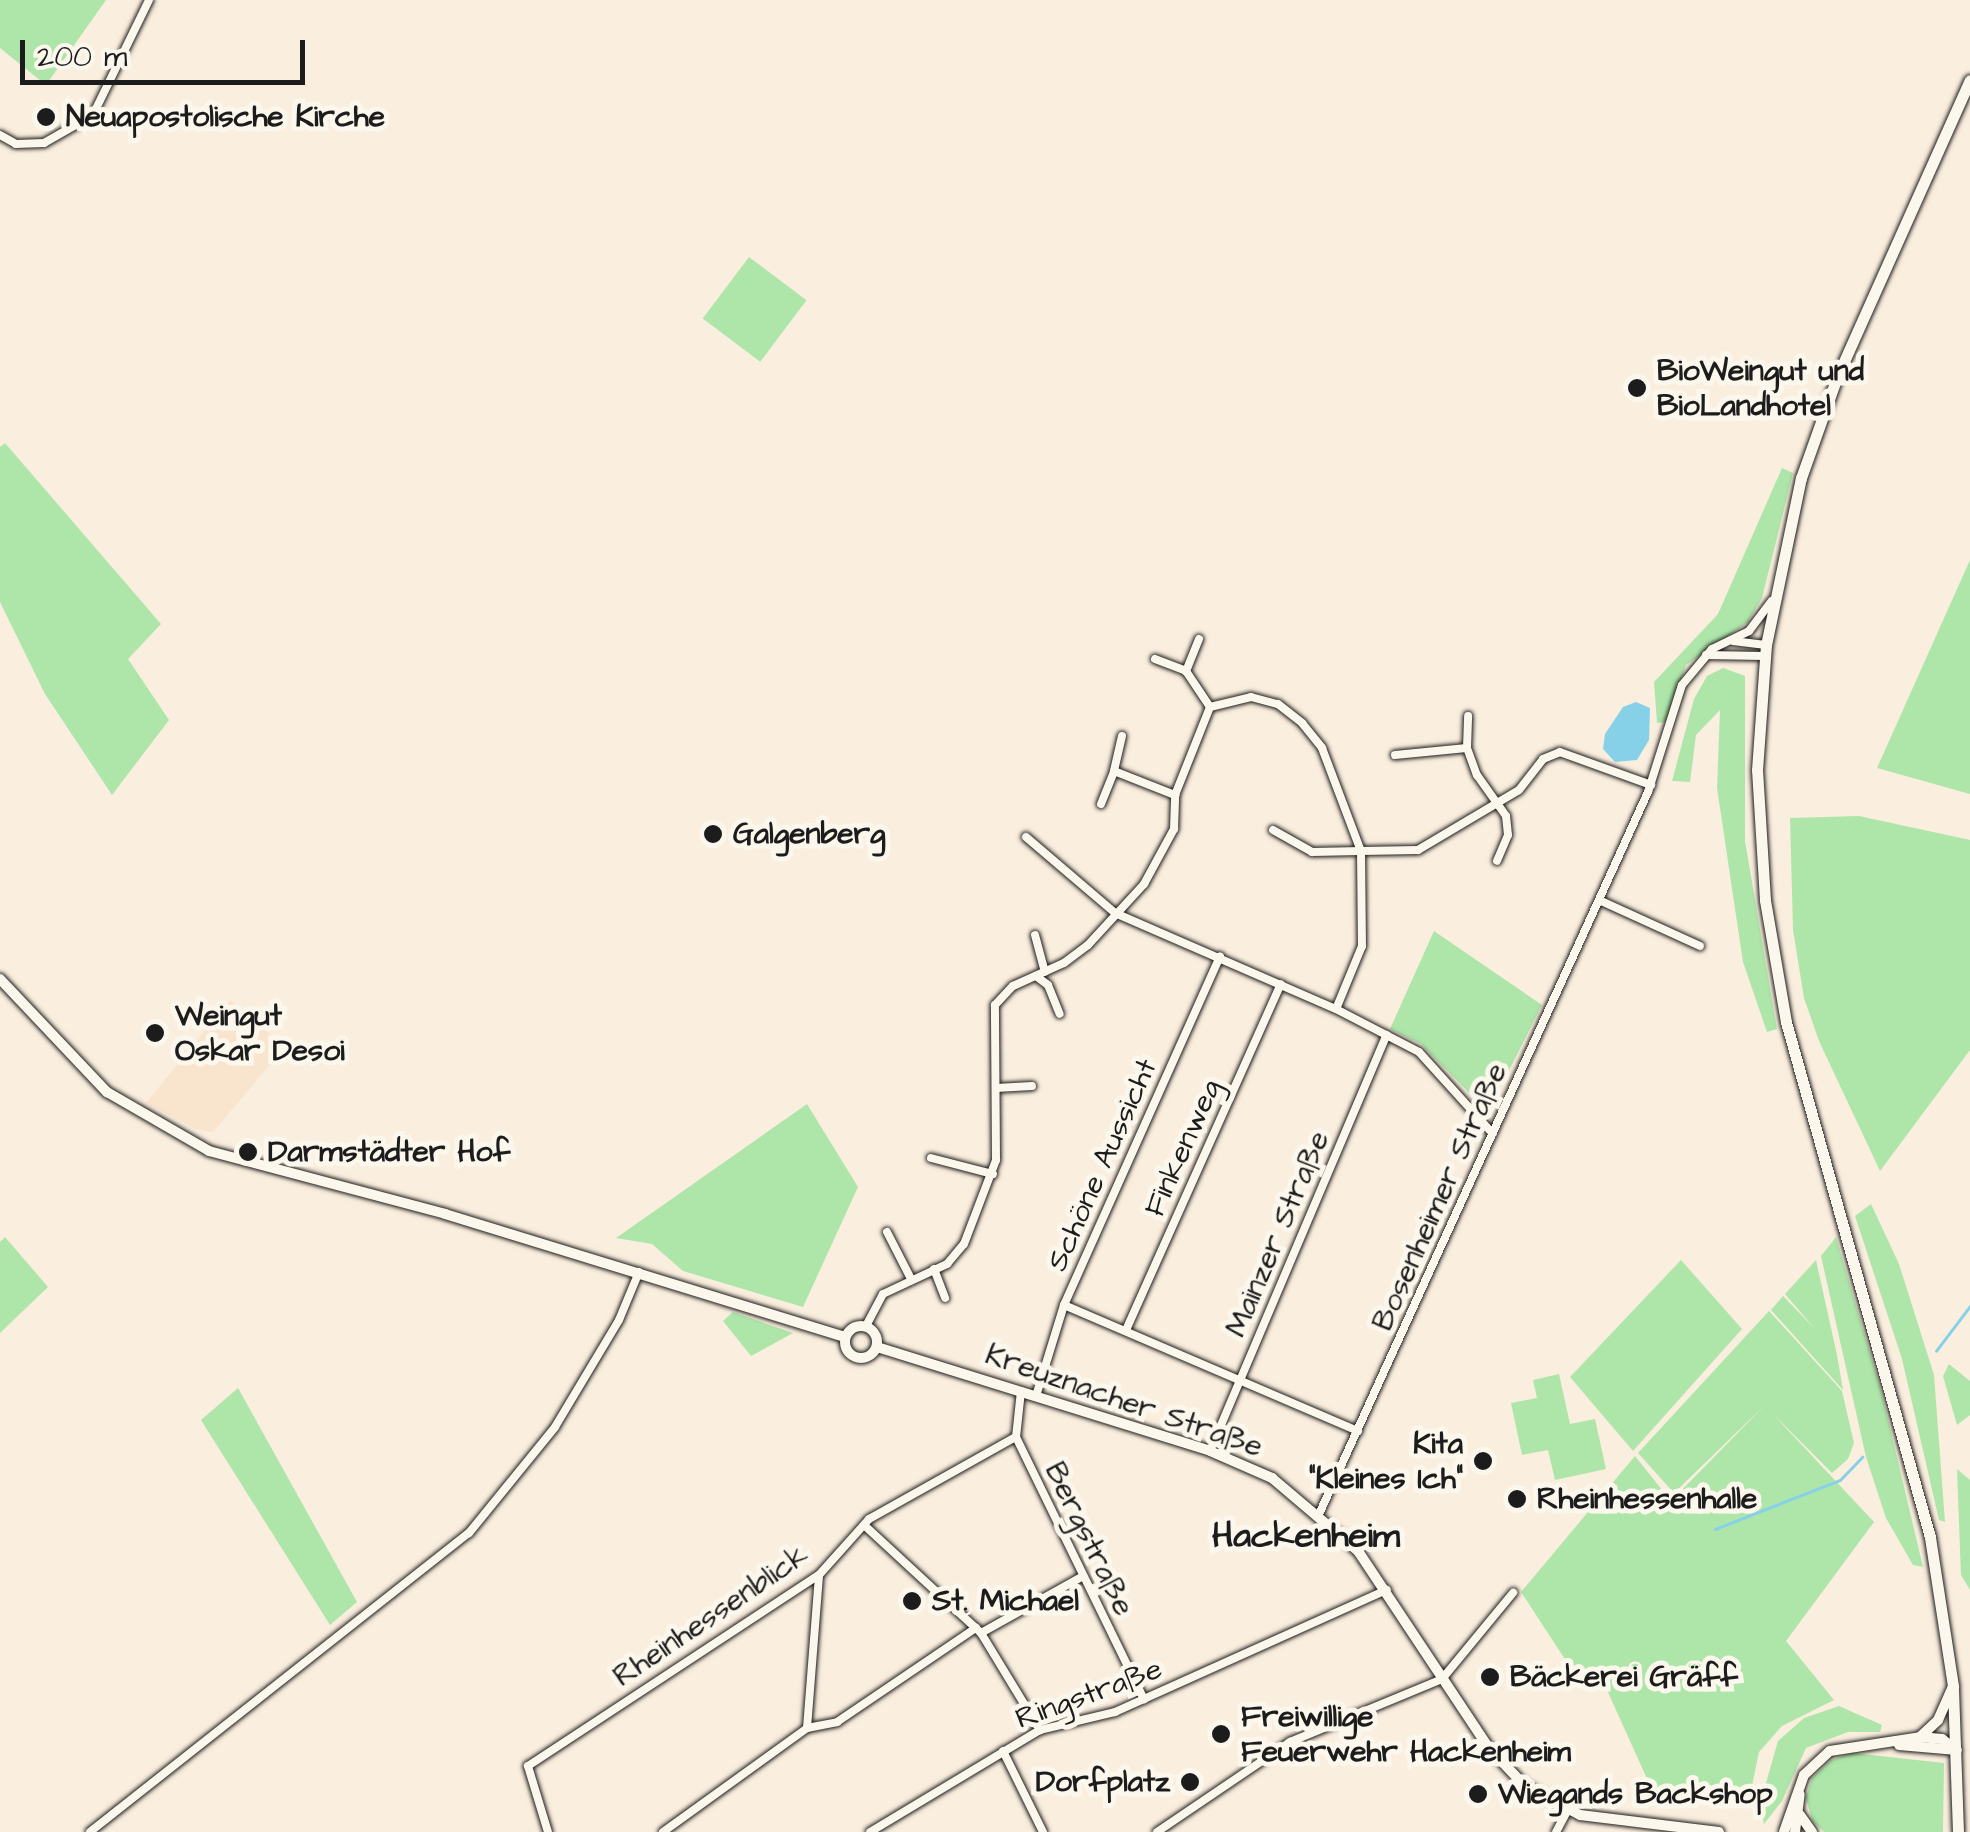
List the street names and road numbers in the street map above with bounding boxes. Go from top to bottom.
street label: Schöne Aussicht [1039,1053,1165,1277]
street label: Bosenheimer Straße [1365,1058,1515,1336]
street label: Finkenweg [1137,1074,1229,1222]
street label: Mainzer Straße [1218,1126,1338,1342]
street label: Kreuznacher Straße [981,1337,1267,1465]
street label: Bergstraße [1036,1456,1142,1622]
street label: Rheinhessenblick [606,1537,816,1695]
street label: Ringstraße [1011,1651,1167,1737]

